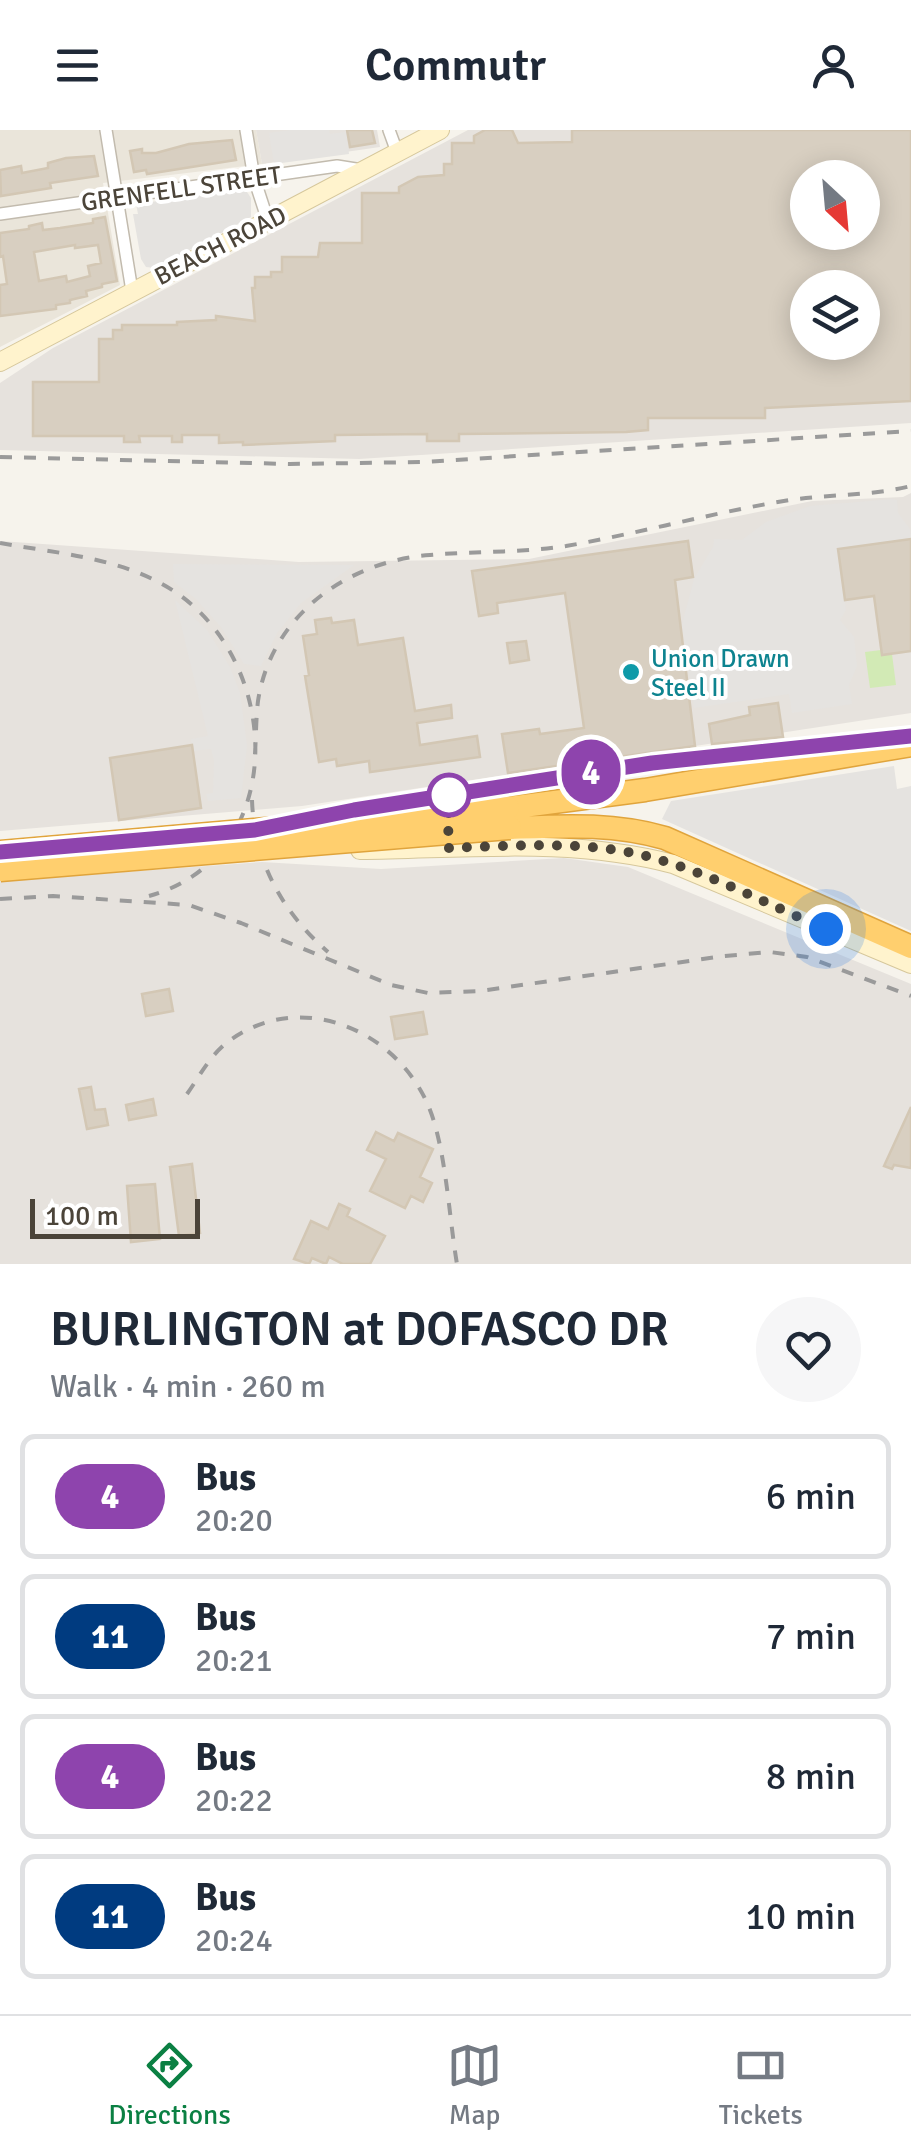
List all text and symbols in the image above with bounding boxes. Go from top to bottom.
icon: menu [50,38,105,93]
text: Commutr [365,38,546,93]
icon: person [806,38,861,93]
street label: GRENFELL STREET [79,159,284,218]
north arrow [790,160,880,250]
map controls [790,160,880,360]
street label: BEACH ROAD [149,199,291,292]
button: layers [790,270,880,360]
place label: Union Drawn Steel II [651,643,790,703]
marker: Union Drawn Steel II [620,661,642,683]
line badge: 4 [558,740,624,804]
text: 4 [582,751,600,794]
unlabelled marker [428,774,470,816]
your location [801,904,851,954]
scale bar [30,1194,200,1238]
text: 100 m [45,1199,119,1233]
button: heart [756,1297,861,1402]
text: BURLINGTON at DOFASCO DR [50,1300,669,1359]
text: Walk · 4 min · 260 m [50,1367,326,1406]
text: Bus [195,1454,256,1501]
text: 6 min [766,1473,856,1520]
text: 4 [101,1475,119,1518]
text: 20:20 [195,1501,273,1540]
text: Bus [195,1594,256,1641]
text: 7 min [766,1613,856,1660]
text: 11 [91,1615,129,1658]
text: 20:21 [195,1641,273,1680]
text: Bus [195,1734,256,1781]
text: 8 min [766,1753,856,1800]
text: 4 [101,1755,119,1798]
text: 20:22 [195,1781,273,1820]
text: Bus [195,1874,256,1921]
text: 10 min [745,1893,856,1940]
text: 11 [91,1895,129,1938]
text: 20:24 [195,1921,273,1960]
tab: Directions [108,2038,231,2132]
tab: Map [447,2038,502,2132]
tab: Tickets [719,2038,803,2132]

